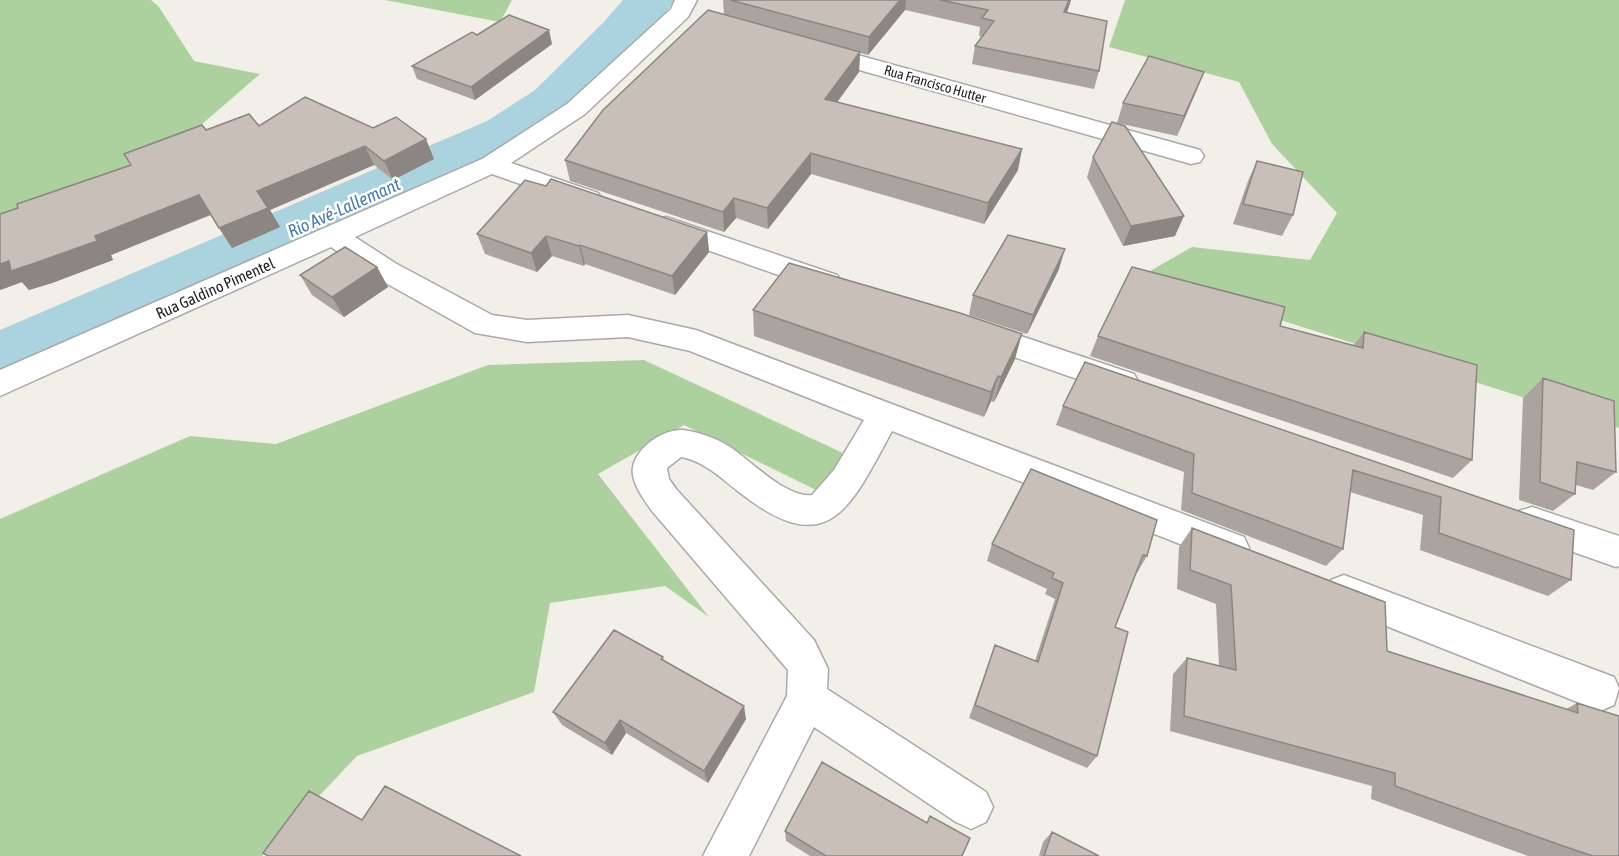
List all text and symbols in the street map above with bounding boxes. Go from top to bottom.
street label: Rua Francisco Hutter [882,62,989,106]
water label: Rio Avé‐Lallemant [284,173,404,242]
street label: Rua Galdino Pimentel [153,253,278,322]

